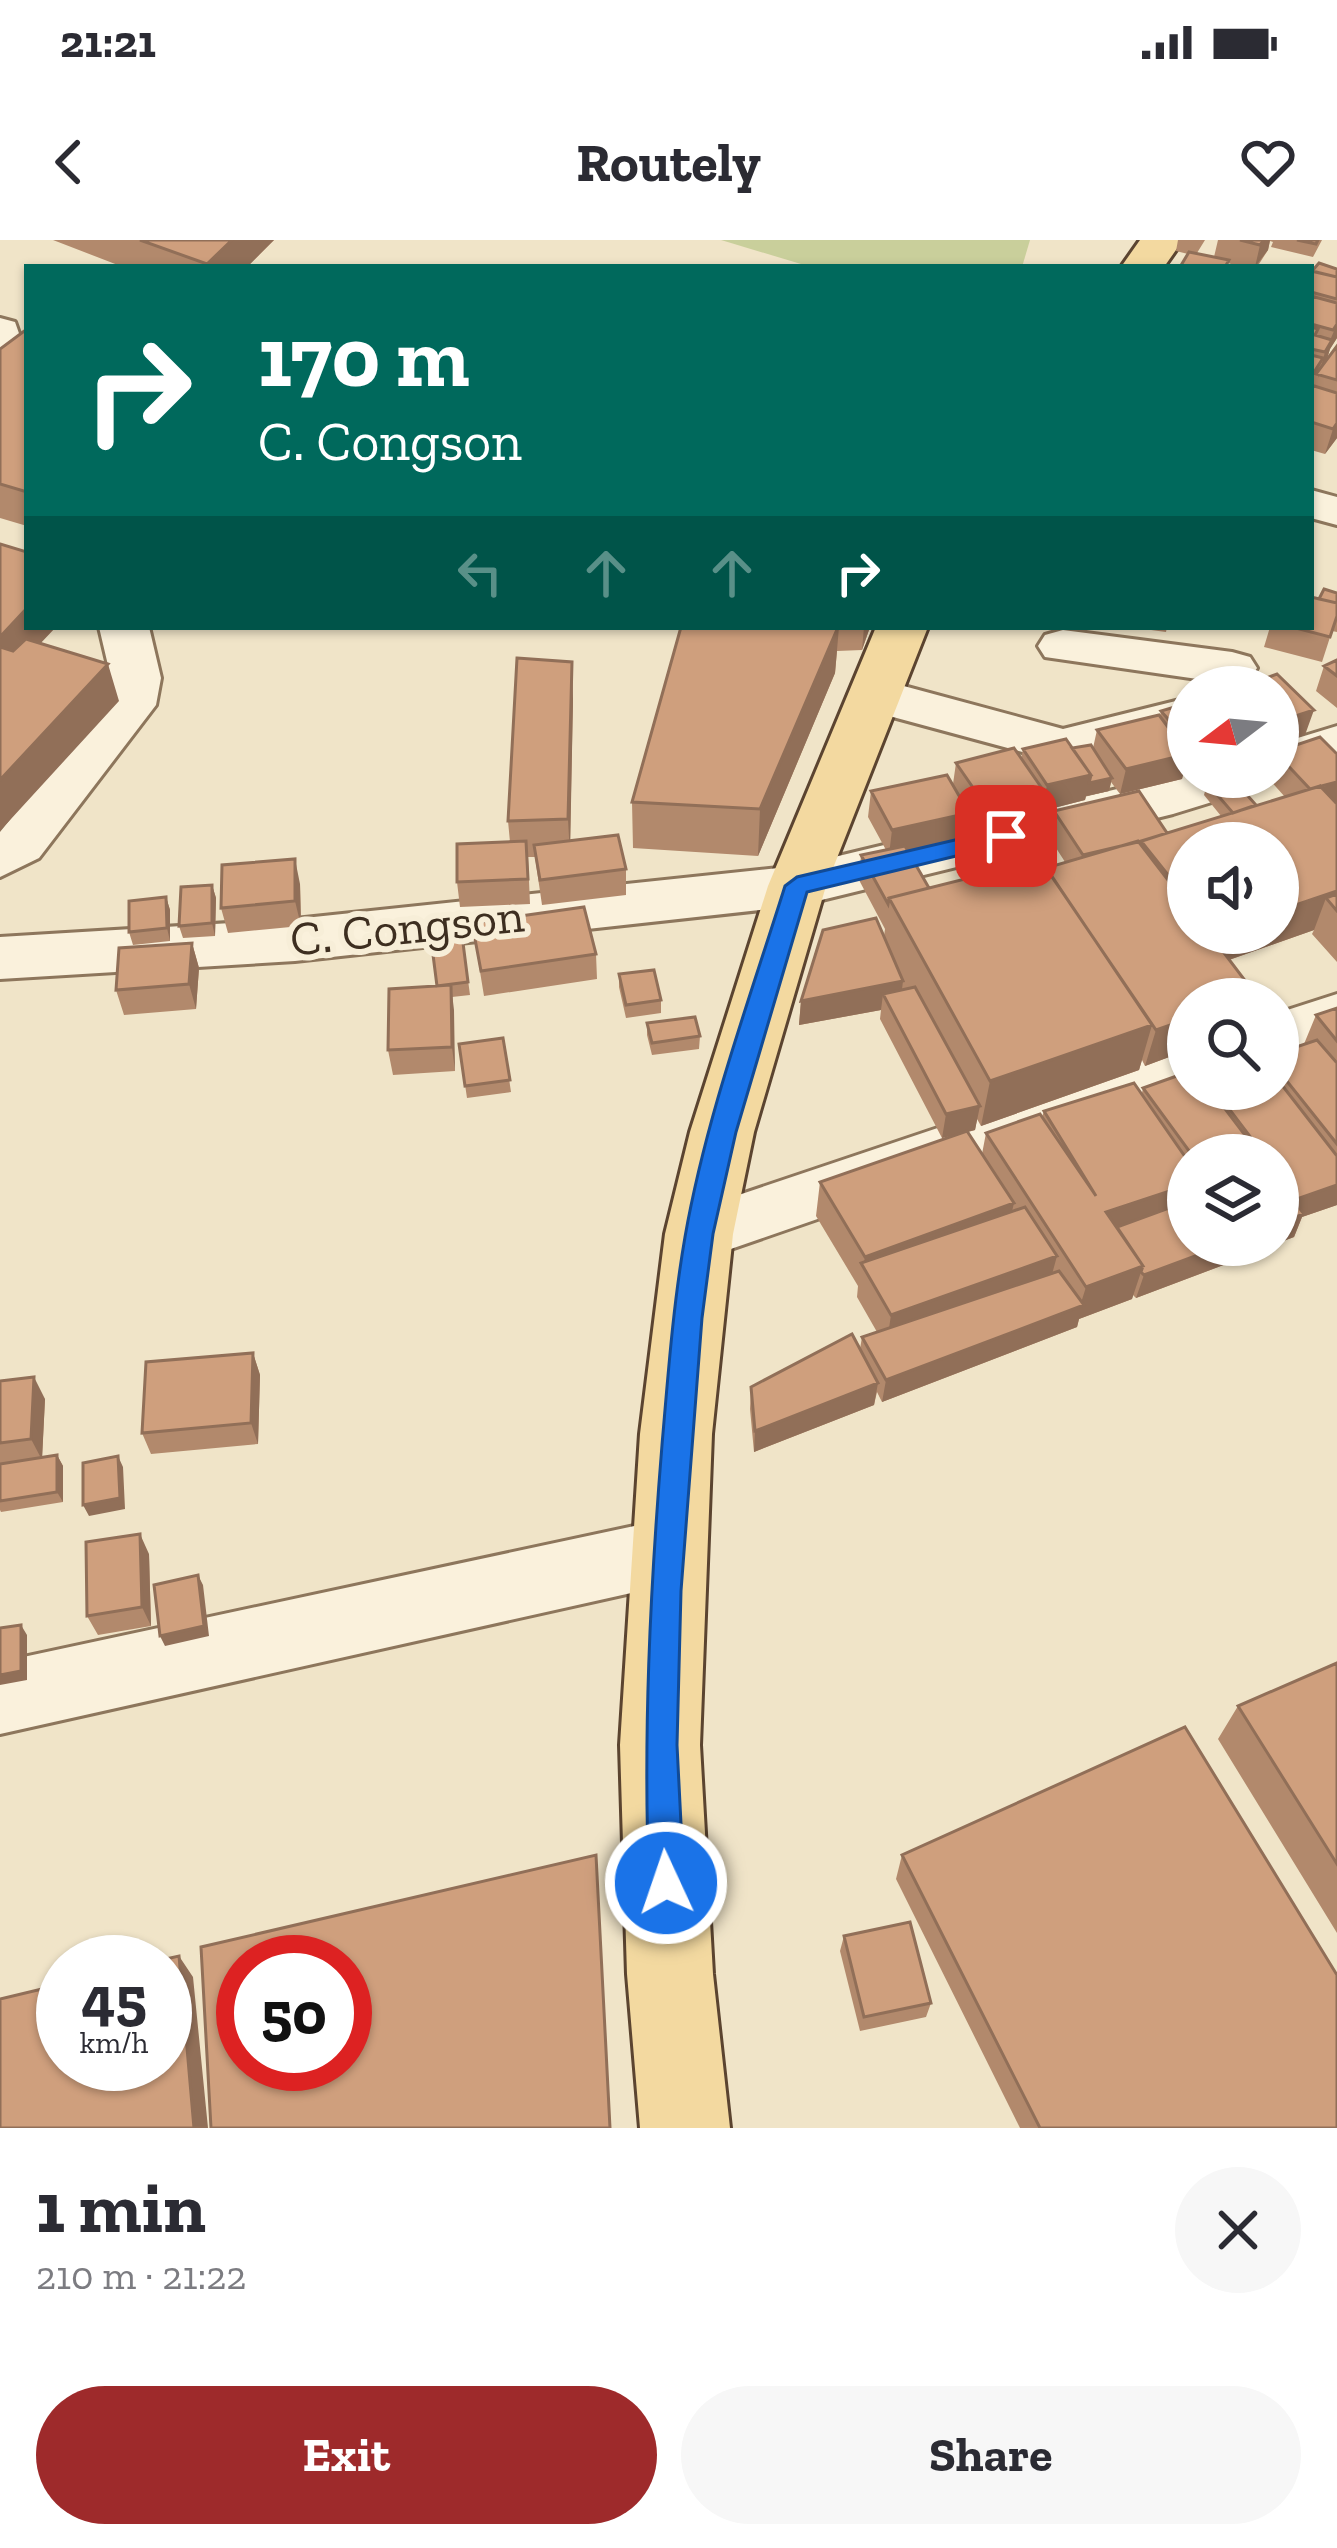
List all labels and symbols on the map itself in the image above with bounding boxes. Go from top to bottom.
north arrow [1167,666,1299,798]
pin [955,785,1057,887]
street label: C. Congson [287,886,527,968]
position arrow [603,1820,729,1946]
speed limit sign: 50 [216,1935,372,2091]

